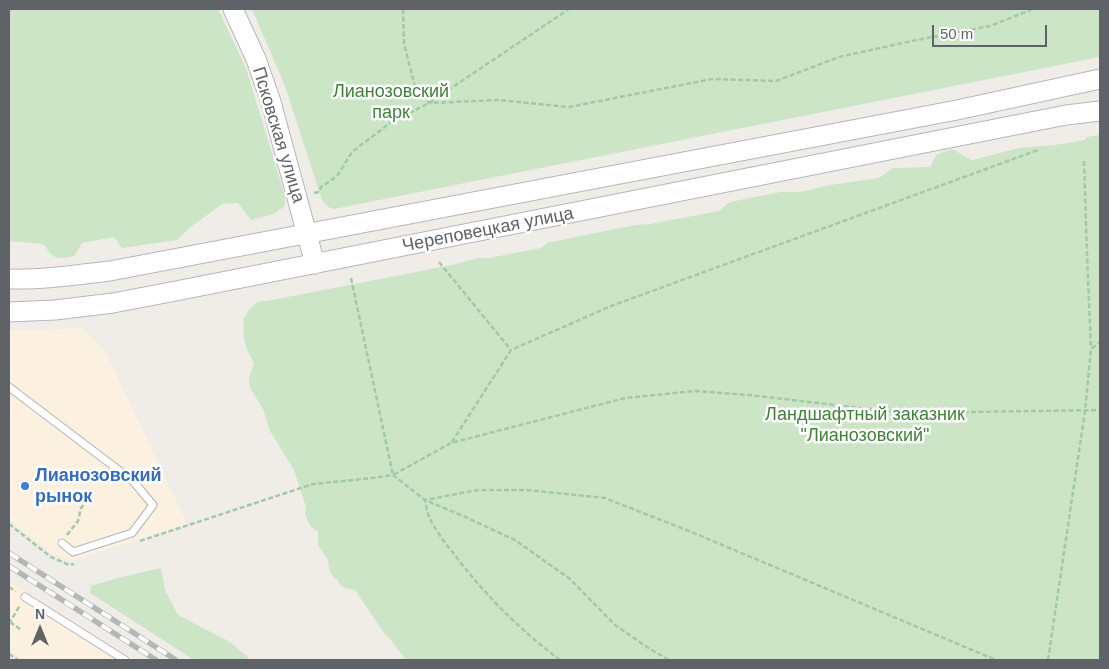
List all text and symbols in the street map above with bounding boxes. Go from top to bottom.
scale bar [934,15,1049,47]
text: 50 m [940,25,973,42]
street label: Псковская улица [247,64,309,206]
park label: Лианозовский парк [333,81,449,124]
street label: Череповецкая улица [401,203,575,257]
park label: Ландшафтный заказник "Лианозовский" [765,404,965,446]
place label: Лианозовский рынок [35,465,162,508]
marker: Лианозовский рынок [19,480,31,492]
north arrow [15,604,65,654]
text: N [35,606,45,622]

